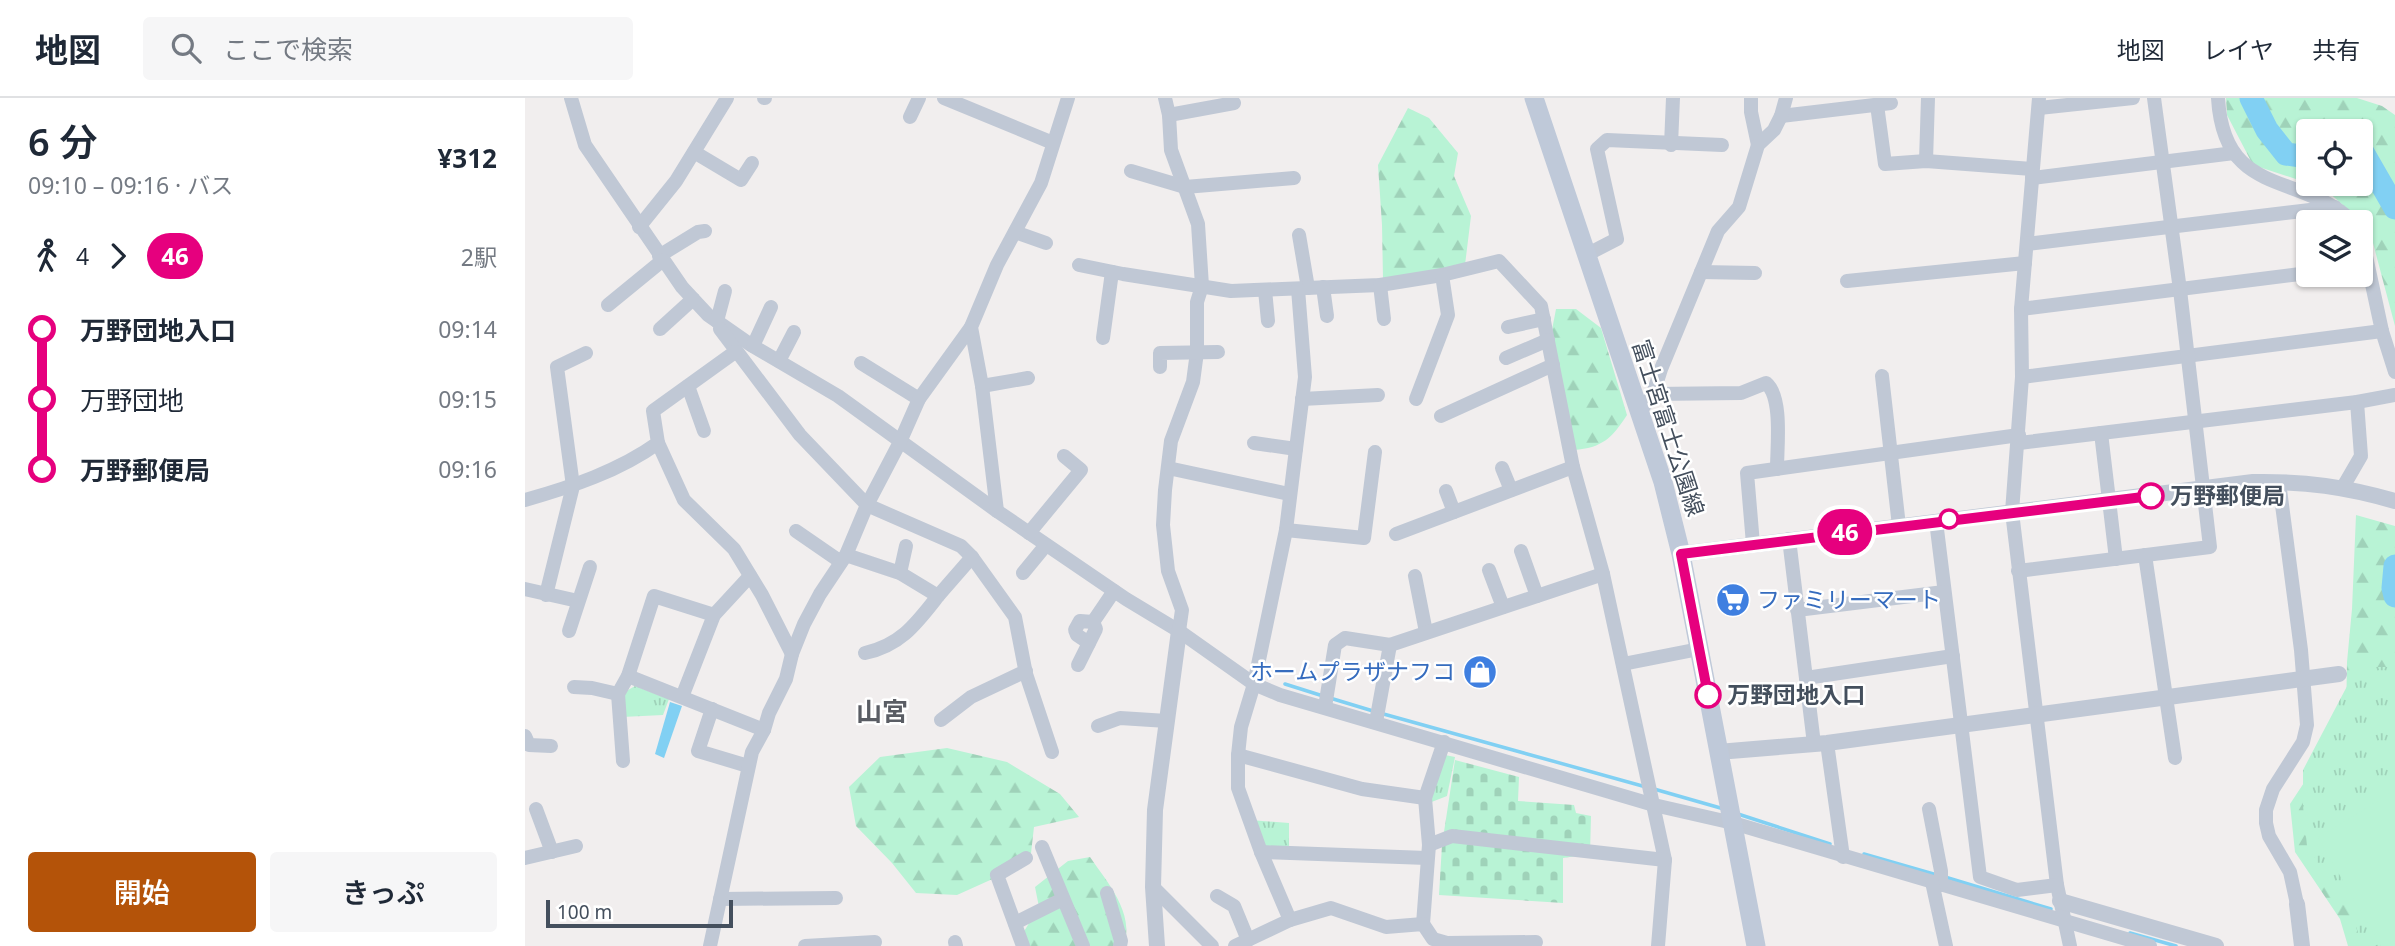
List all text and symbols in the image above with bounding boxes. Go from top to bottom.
search box [143,17,633,80]
text: 地図 [35,27,101,72]
icon: search [167,29,205,67]
text: ここで検索 [223,31,353,67]
text: 地図 [2117,33,2165,66]
text: レイヤ [2203,33,2274,66]
text: 共有 [2312,33,2360,66]
text: 6 分 [28,115,98,167]
map controls [2296,119,2373,287]
button: locate [2296,119,2373,196]
text: ¥312 [438,140,497,176]
text: 09:10 – 09:16 · バス [28,169,233,201]
button: layers [2296,210,2373,287]
icon: walk [28,237,66,275]
icon: forward [99,237,137,275]
text: 46 [161,239,189,272]
text: 4 [76,240,89,272]
text: 2駅 [461,241,497,273]
text: 万野団地入口 [80,312,236,348]
text: 09:14 [438,313,497,345]
street label: 富士宮富士公園線 [1625,335,1713,520]
text: 万野団地 [80,382,184,418]
text: 09:15 [438,383,497,415]
text: 万野郵便局 [80,452,210,488]
text: 09:16 [438,453,497,485]
place label: 万野郵便局 [2170,479,2285,511]
marker: 万野郵便局 [2138,483,2164,509]
line badge: 46 [1813,509,1877,555]
unlabelled marker [1939,509,1959,529]
text: 46 [1831,515,1859,548]
supermarket icon: ファミリーマート [1714,581,1752,619]
place label: ファミリーマート [1757,583,1941,615]
shop icon: ホームプラザナフコ [1461,653,1499,691]
place label: ホームプラザナフコ [1250,655,1455,687]
place label: 万野団地入口 [1727,678,1865,710]
marker: 万野団地入口 [1695,682,1721,708]
district label: 山宮 [856,693,908,729]
button: 開始 [28,852,256,932]
button: きっぷ [270,852,497,932]
scale bar [546,897,733,929]
text: 100 m [557,899,612,925]

